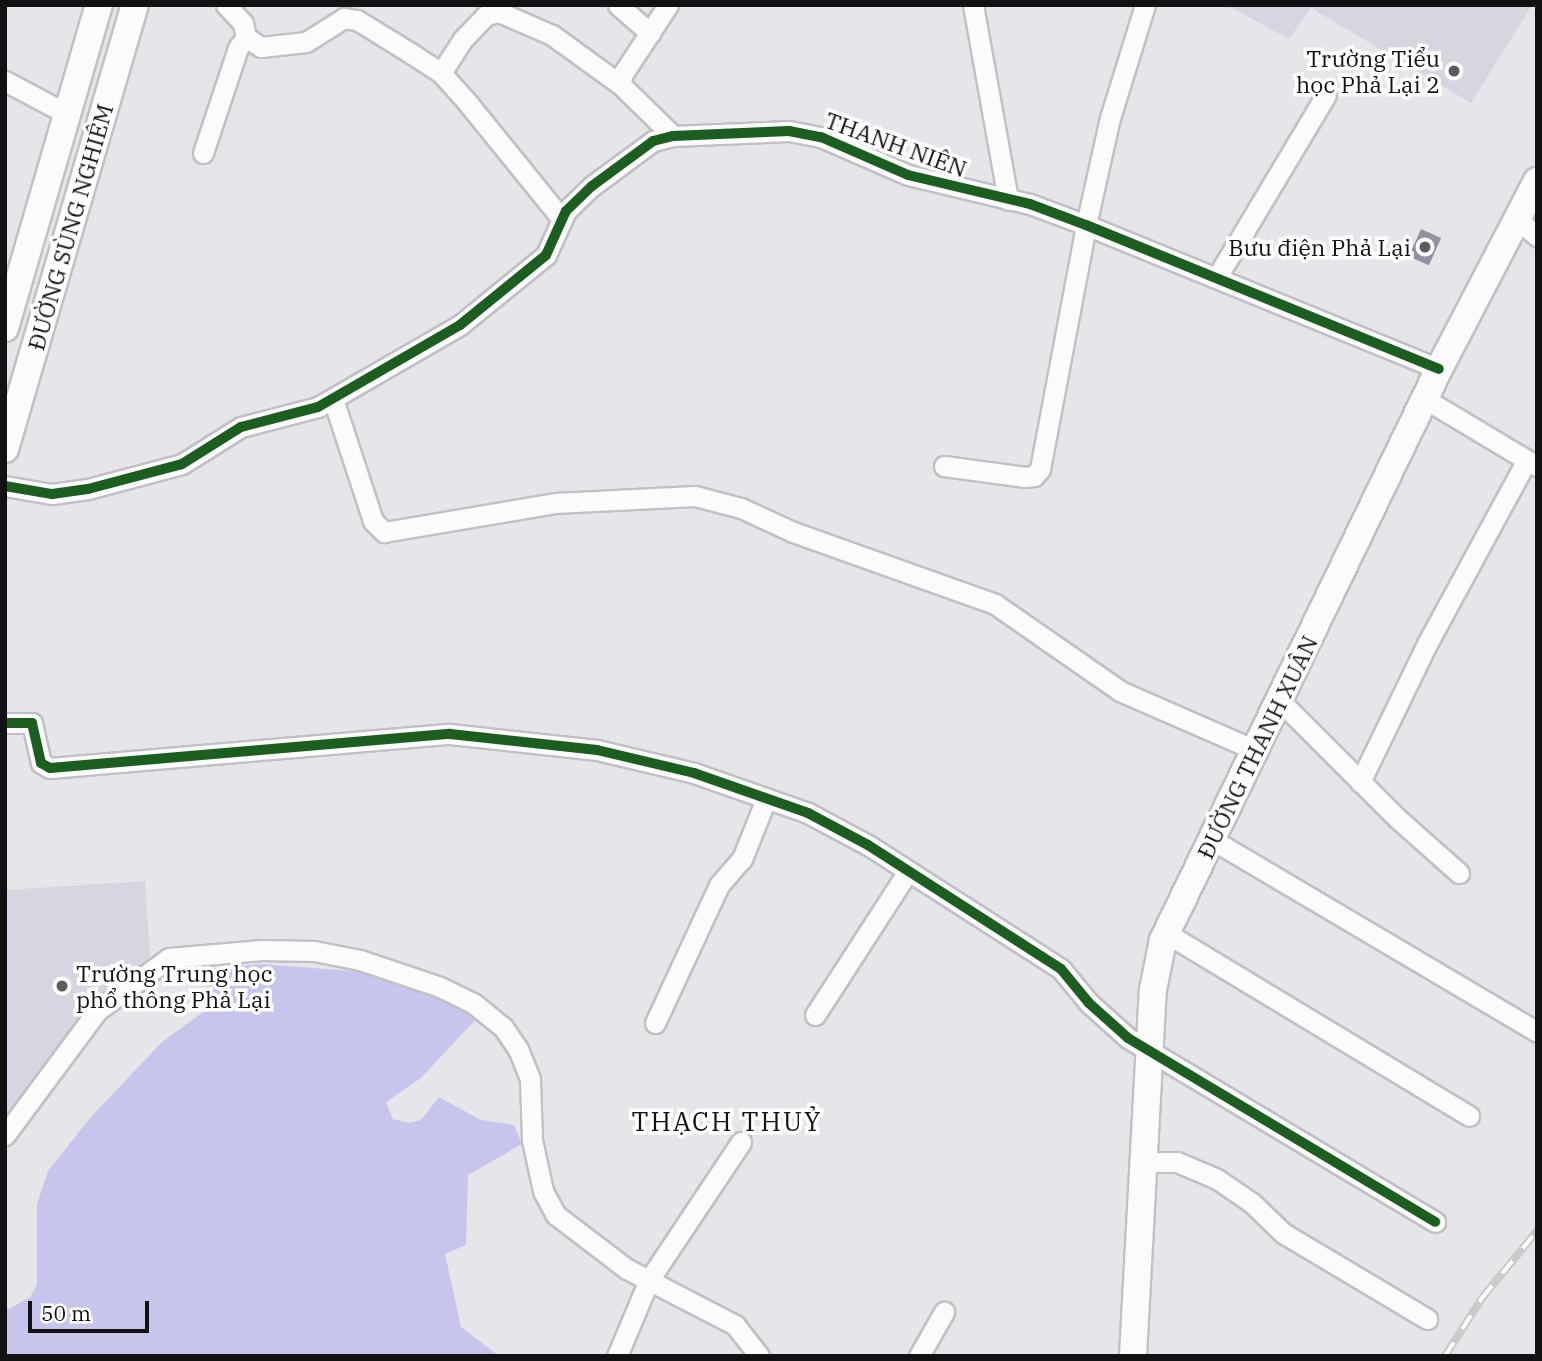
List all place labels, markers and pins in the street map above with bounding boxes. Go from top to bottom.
place label: Trường Tiểu học Phả Lại 2 [1296,44,1440,98]
marker: Trường Tiểu học Phả Lại 2 [1446,63,1462,79]
place label: Bưu điện Phả Lại [1228,233,1411,261]
marker: Bưu điện Phả Lại [1417,239,1433,255]
place label: Trường Trung học phổ thông Phả Lại [76,959,273,1013]
marker: Trường Trung học phổ thông Phả Lại [54,978,70,994]

